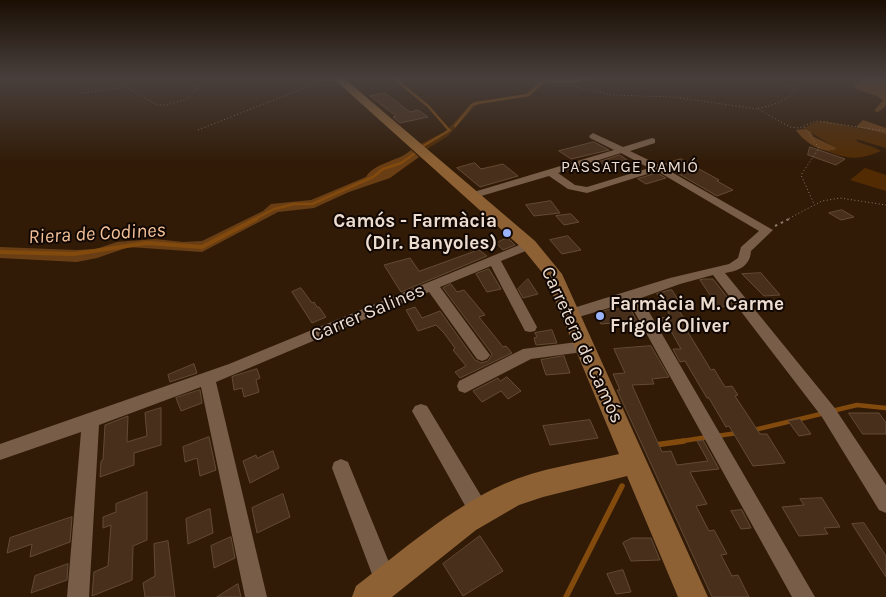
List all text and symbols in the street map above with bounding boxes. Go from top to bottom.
district label: PASSATGE RAMIÓ [559,157,701,177]
place label: Camós - Farmàcia (Dir. Banyoles) [333,211,497,255]
water label: Riera de Codines [28,218,166,250]
marker: Camós - Farmàcia (Dir. Banyoles) [501,227,513,239]
street label: Carretera de Camós [536,263,628,427]
street label: Carrer Salines [308,279,428,347]
place label: Farmàcia M. Carme Frigolé Oliver [610,294,784,338]
marker: Farmàcia M. Carme Frigolé Oliver [594,310,606,322]

